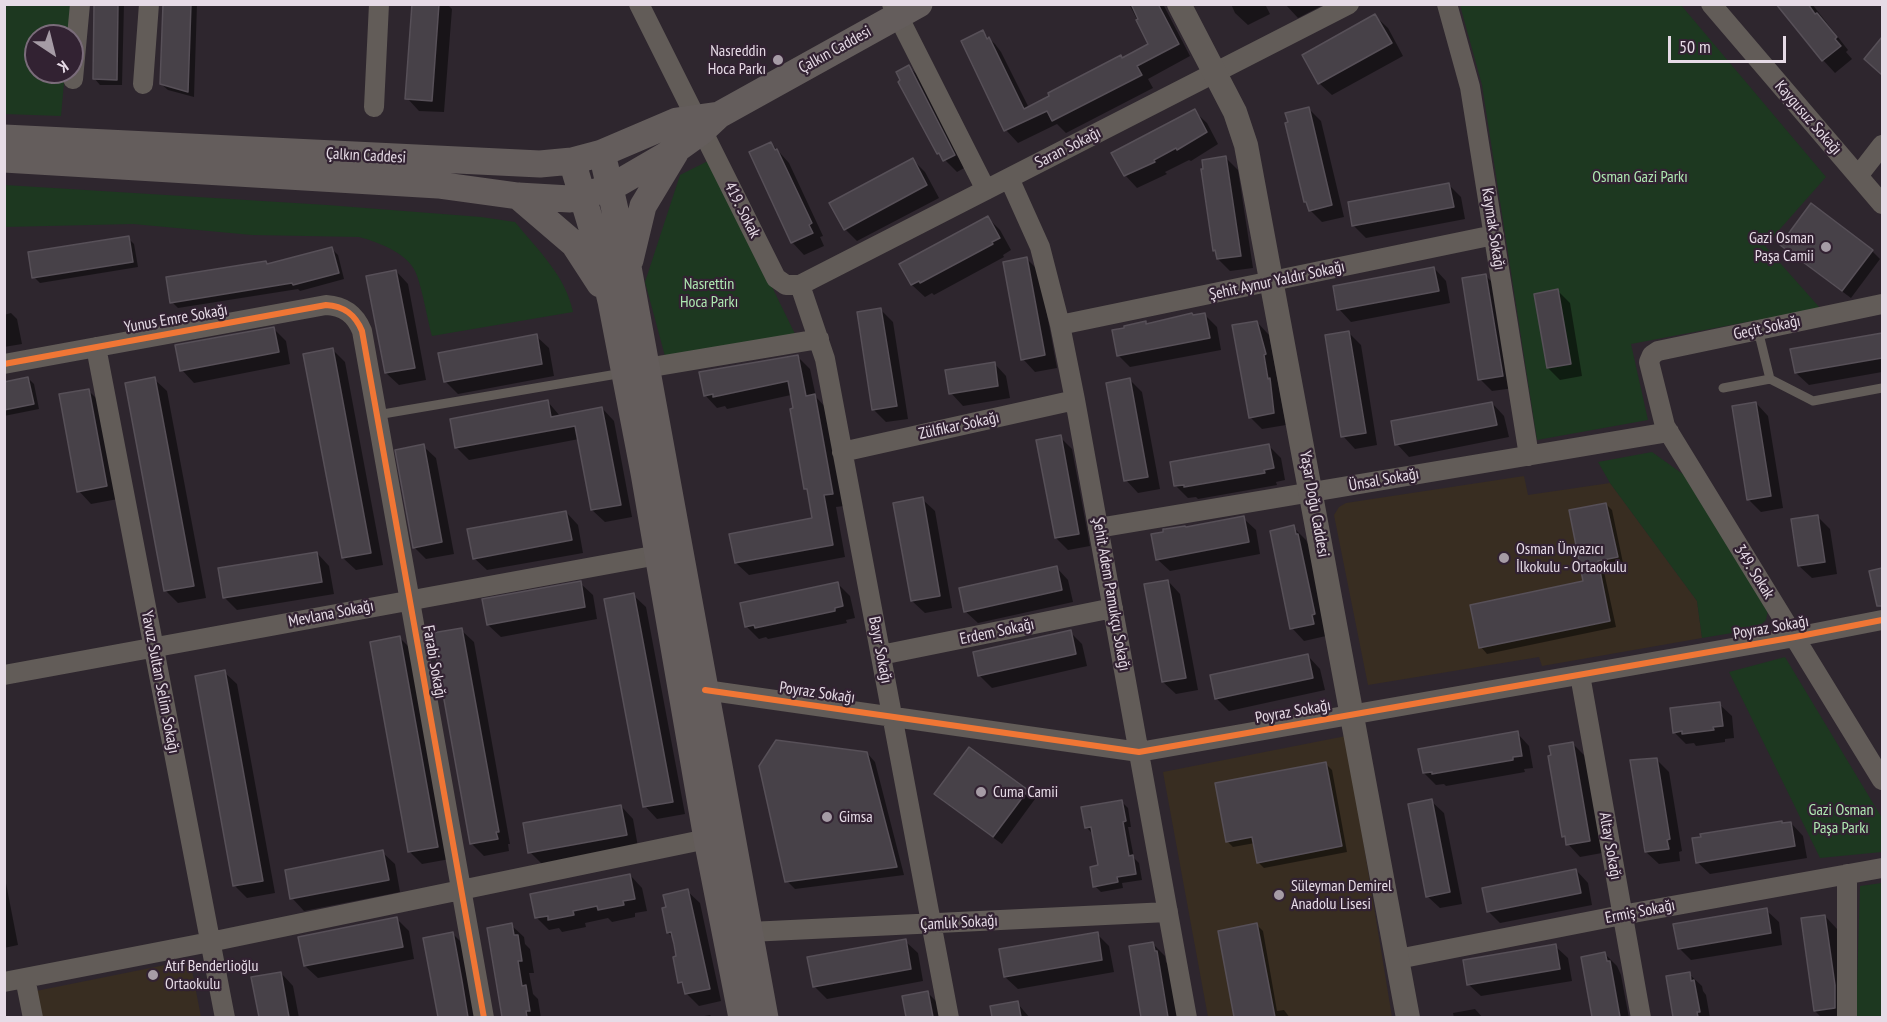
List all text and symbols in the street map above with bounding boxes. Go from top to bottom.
street label: Çalkın Caddesi [795,22,875,78]
north arrow [24,24,84,84]
scale bar [1671,24,1790,62]
text: 50 m [1679,35,1711,58]
place label: Nasreddin Hoca Parkı [708,41,766,79]
marker: Nasreddin Hoca Parkı [771,53,785,67]
text: K [54,57,72,78]
street label: Kaygusuz Sokağı [1771,77,1845,159]
street label: Saran Sokağı [1032,123,1104,173]
street label: Çalkın Caddesi [325,144,407,168]
park label: Osman Gazi Parkı [1592,167,1688,187]
street label: 419. Sokak [720,179,764,241]
street label: Kaymak Sokağı [1477,186,1509,272]
place label: Gazi Osman Paşa Camii [1749,228,1814,266]
marker: Gazi Osman Paşa Camii [1819,240,1833,254]
street label: Şehit Aynur Yaldır Sokağı [1208,257,1346,305]
park label: Nasrettin Hoca Parkı [680,274,738,312]
street label: Yunus Emre Sokağı [123,300,229,338]
street label: Geçit Sokağı [1732,312,1802,344]
street label: Zülfikar Sokağı [917,408,1001,444]
street label: Yaşar Doğu Caddesi [1295,449,1333,559]
street label: Ünsal Sokağı [1347,464,1421,496]
street label: Şehit Adem Pamukçu Sokağı [1088,515,1134,673]
place label: Osman Ünyazıcı İlkokulu - Ortaokulu [1516,539,1627,577]
street label: 349. Sokak [1730,541,1778,603]
marker: Osman Ünyazıcı İlkokulu - Ortaokulu [1497,551,1511,565]
street label: Mevlana Sokağı [287,596,375,632]
street label: Yavuz Sultan Selim Sokağı [137,609,183,755]
street label: Poyraz Sokağı [1732,612,1810,644]
street label: Bayır Sokağı [864,615,896,685]
street label: Erdem Sokağı [958,615,1036,649]
street label: Farabi Sokağı [418,624,450,700]
street label: Poyraz Sokağı [778,678,856,708]
street label: Poyraz Sokağı [1254,696,1332,728]
place label: Cuma Camii [993,782,1058,802]
marker: Cuma Camii [974,785,988,799]
park label: Gazi Osman Paşa Parkı [1809,800,1873,838]
place label: Gimsa [839,807,873,827]
marker: Gimsa [820,810,834,824]
street label: Altay Sokağı [1595,811,1625,881]
place label: Süleyman Demirel Anadolu Lisesi [1291,876,1392,914]
marker: Süleyman Demirel Anadolu Lisesi [1272,888,1286,902]
street label: Ermiş Sokağı [1603,896,1677,928]
street label: Çamlık Sokağı [920,911,998,935]
place label: Atıf Benderlioğlu Ortaokulu [165,956,259,994]
marker: Atıf Benderlioğlu Ortaokulu [146,968,160,982]

